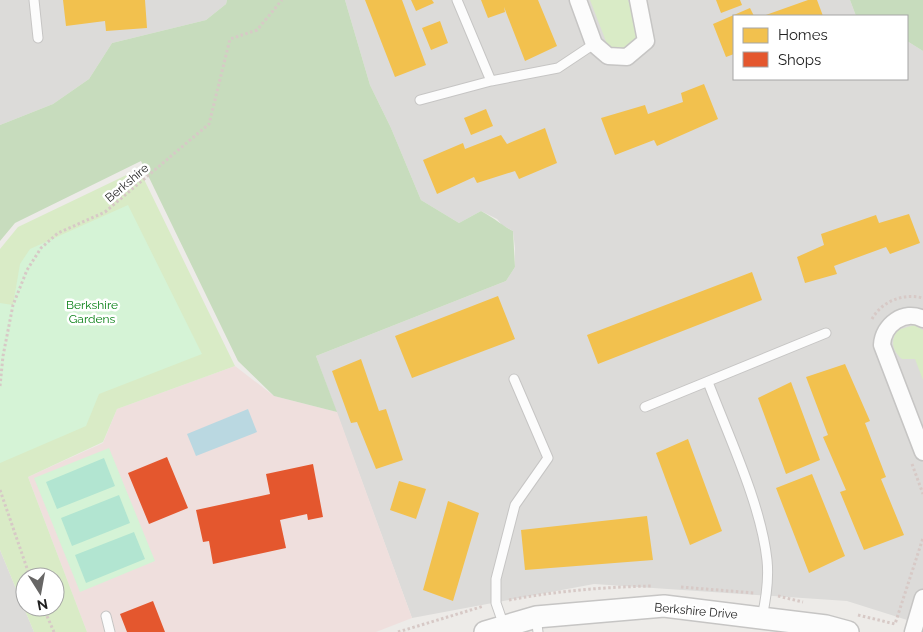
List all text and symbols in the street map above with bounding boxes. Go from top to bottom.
legend [733,15,908,80]
text: Homes [778,26,828,44]
text: Shops [778,51,821,69]
street label: Berkshire [103,161,151,205]
park label: Berkshire Gardens [66,298,118,326]
north arrow [15,567,65,617]
text: N [36,596,49,614]
street label: Berkshire Drive [654,600,738,622]

